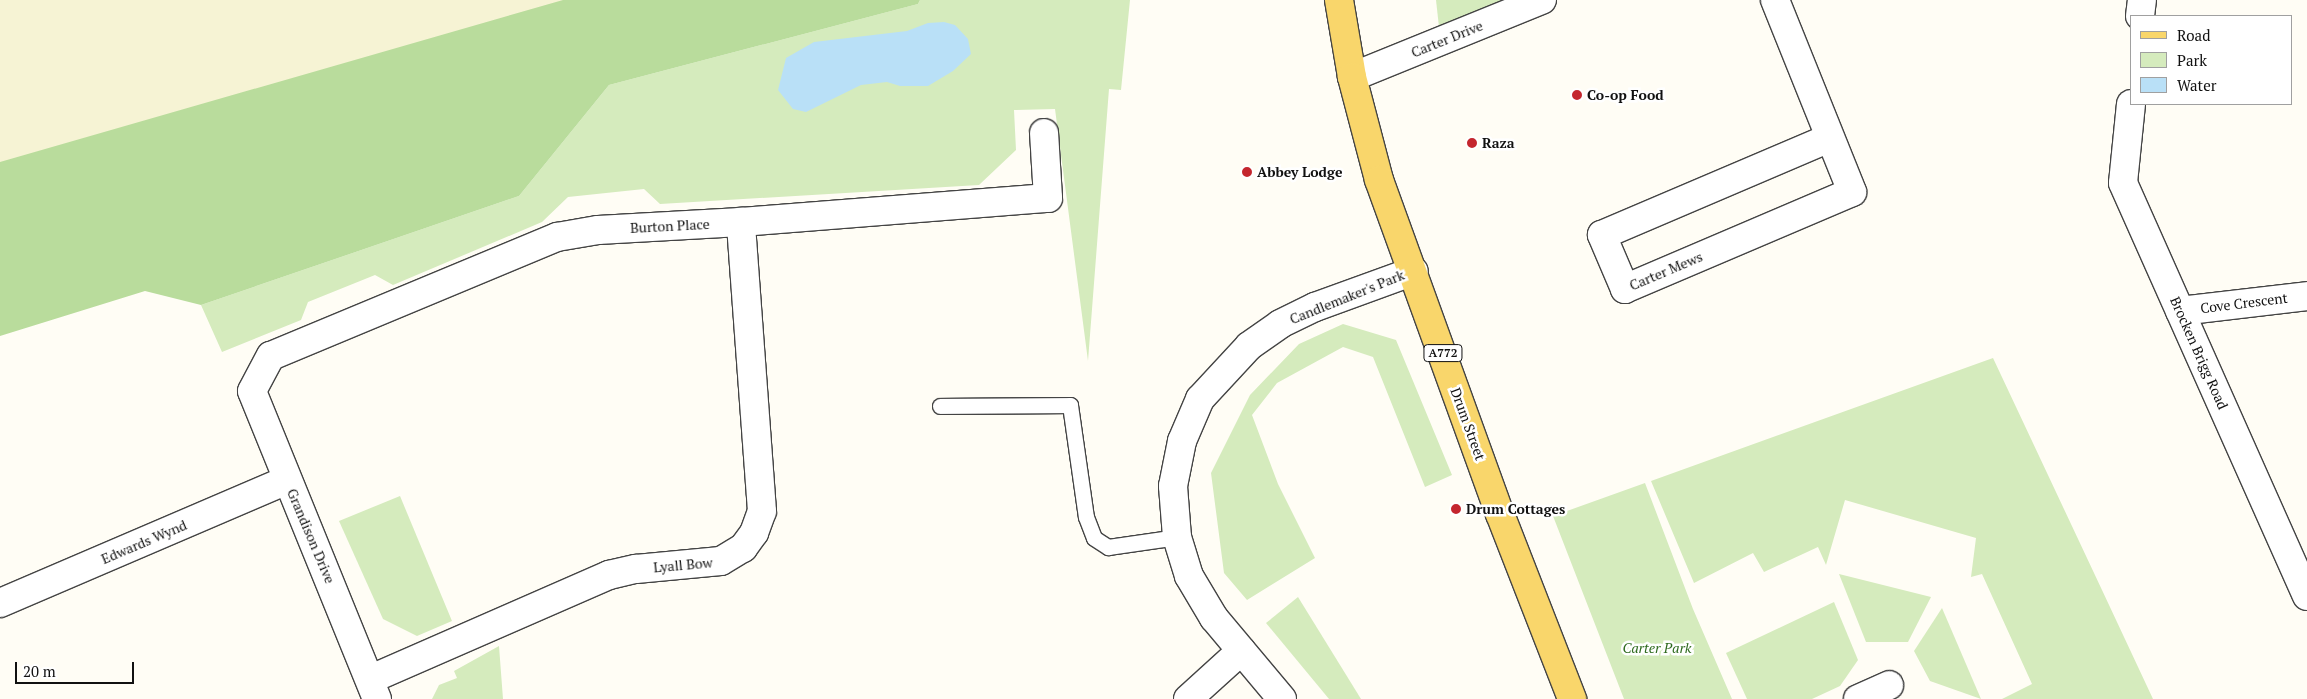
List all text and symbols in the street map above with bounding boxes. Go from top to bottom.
legend [2130,15,2292,105]
street label: Carter Drive [1409,17,1485,61]
text: Road [2177,25,2210,45]
text: Park [2177,50,2207,70]
text: Water [2177,75,2216,95]
place label: Co-op Food [1587,87,1664,103]
marker: Co-op Food [1571,89,1583,101]
place label: Raza [1482,135,1515,151]
marker: Raza [1466,137,1478,149]
place label: Abbey Lodge [1257,164,1342,180]
marker: Abbey Lodge [1241,166,1253,178]
street label: Burton Place [630,216,710,236]
street label: Carter Mews [1627,248,1705,294]
street label: Candlemaker's Park [1287,266,1407,328]
street label: Cove Crescent [2199,289,2289,317]
street label: Brocken Brigg Road [2167,294,2231,412]
road number: A772 [1423,343,1463,362]
street label: Drum Street [1447,385,1489,463]
street label: Grandison Drive [283,486,339,586]
place label: Drum Cottages [1466,501,1565,517]
marker: Drum Cottages [1450,503,1462,515]
street label: Edwards Wynd [99,516,189,568]
street label: Lyall Bow [653,554,713,576]
park label: Carter Park [1622,640,1692,656]
scale bar [18,652,136,684]
text: 20 m [23,661,56,681]

